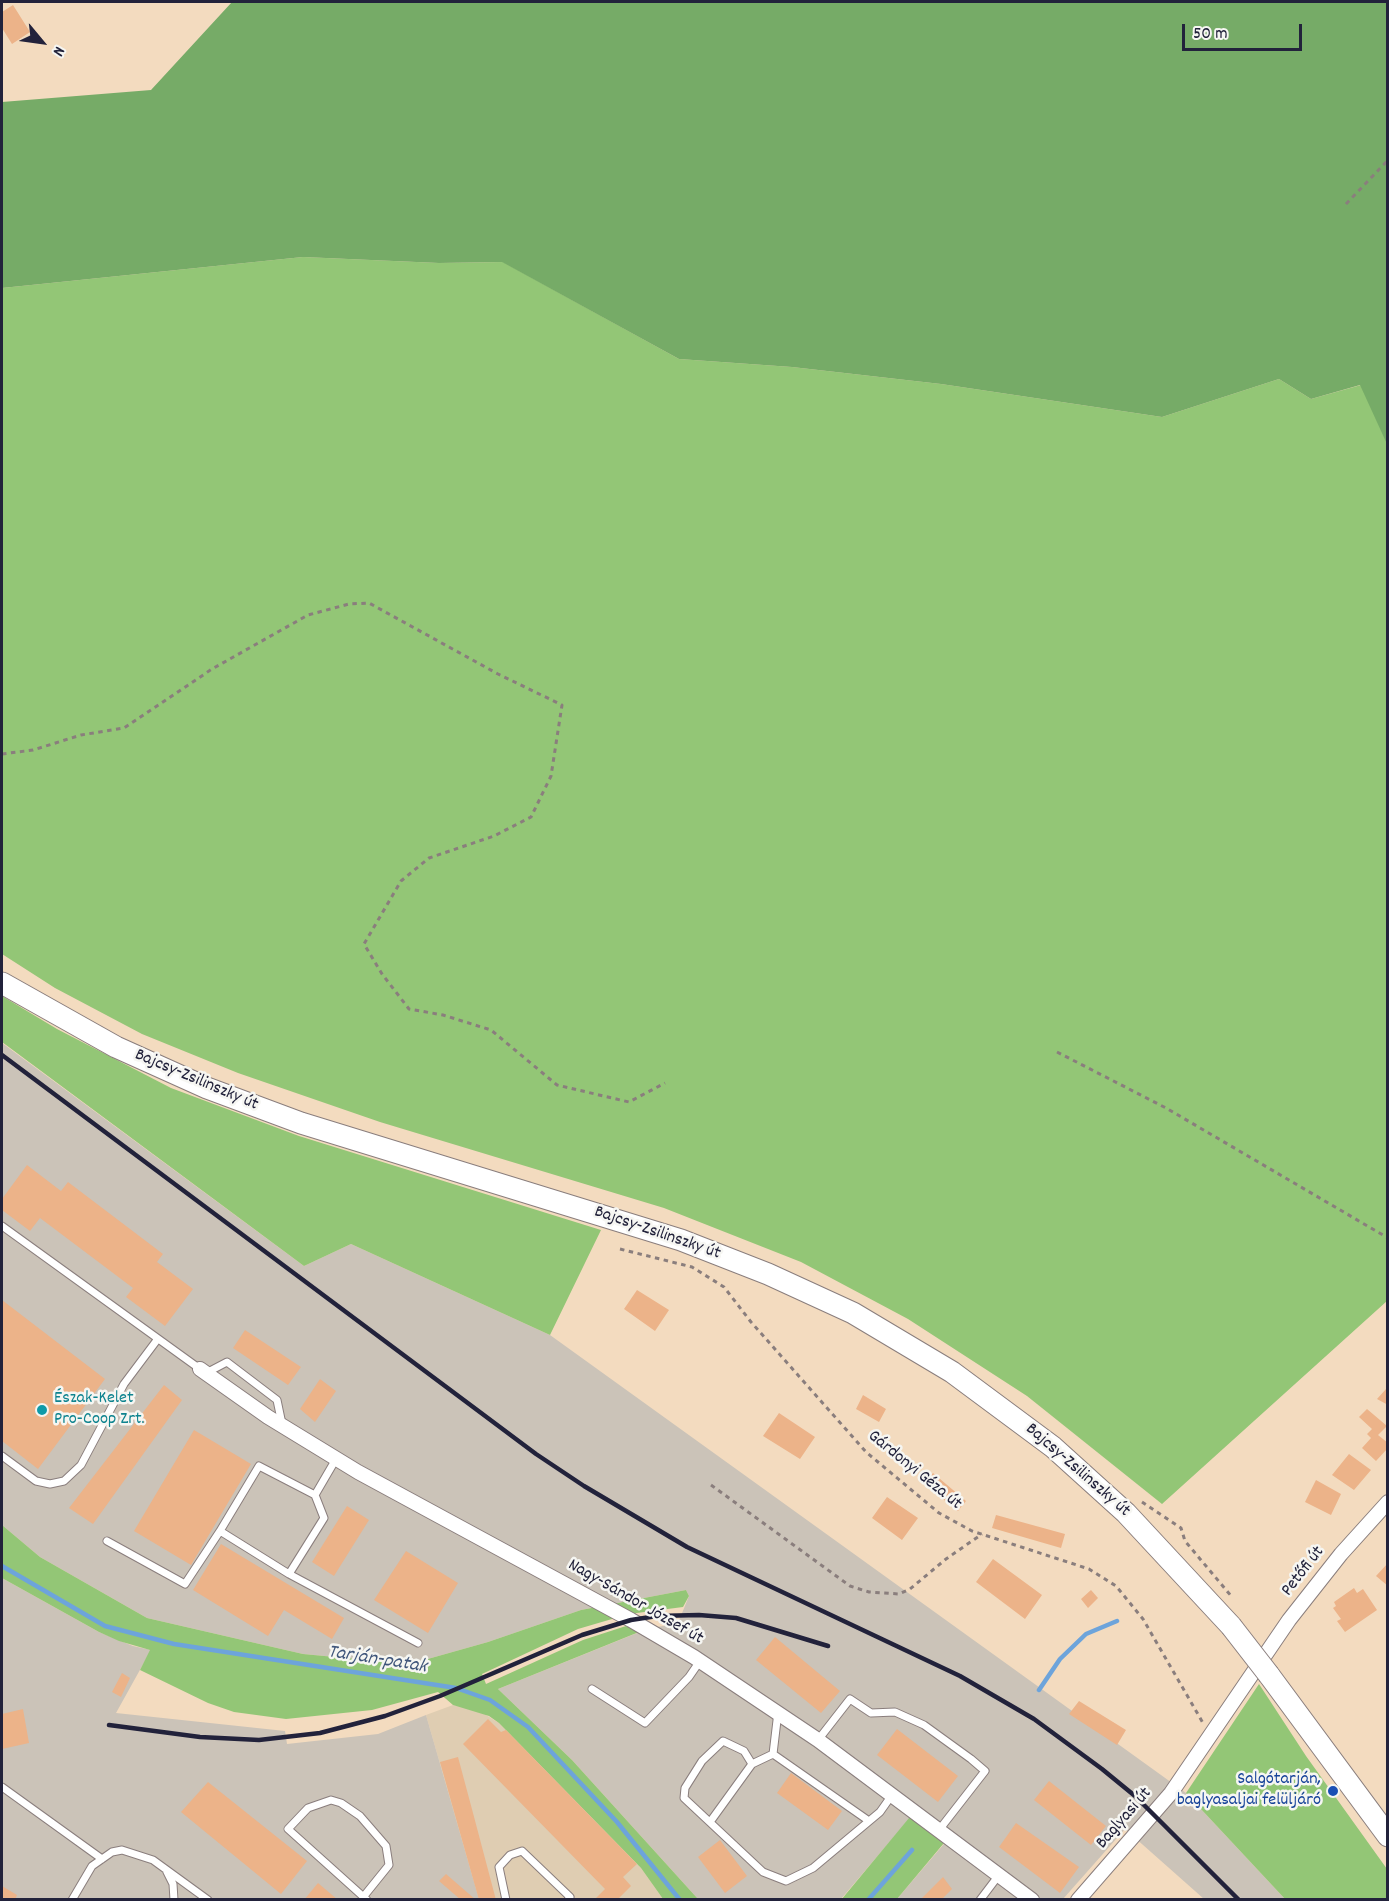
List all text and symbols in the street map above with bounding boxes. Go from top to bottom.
north arrow [12,12,72,72]
scale bar [1185,12,1305,50]
text: 50 m [1193,22,1228,47]
text: N [46,42,70,60]
street label: Bajcsy-Zsilinszky út [131,1045,261,1117]
street label: Bajcsy-Zsilinszky út [591,1202,723,1266]
place label: Észak-Kelet Pro-Coop Zrt. [54,1389,145,1432]
marker: Észak-Kelet Pro-Coop Zrt. [35,1403,49,1417]
street label: Bajcsy-Zsilinszky út [1020,1419,1134,1523]
street label: Gárdonyi Géza út [863,1426,965,1516]
street label: Petőfi út [1278,1543,1330,1601]
street label: Nagy-Sándor József út [563,1555,707,1651]
water label: Tarján-patak [326,1641,428,1681]
place label: Salgótarján, baglyasaljai felüljáró [1177,1770,1321,1812]
street label: Baglyasi út [1092,1784,1158,1854]
marker: Salgótarján, baglyasaljai felüljáró [1326,1784,1340,1798]

